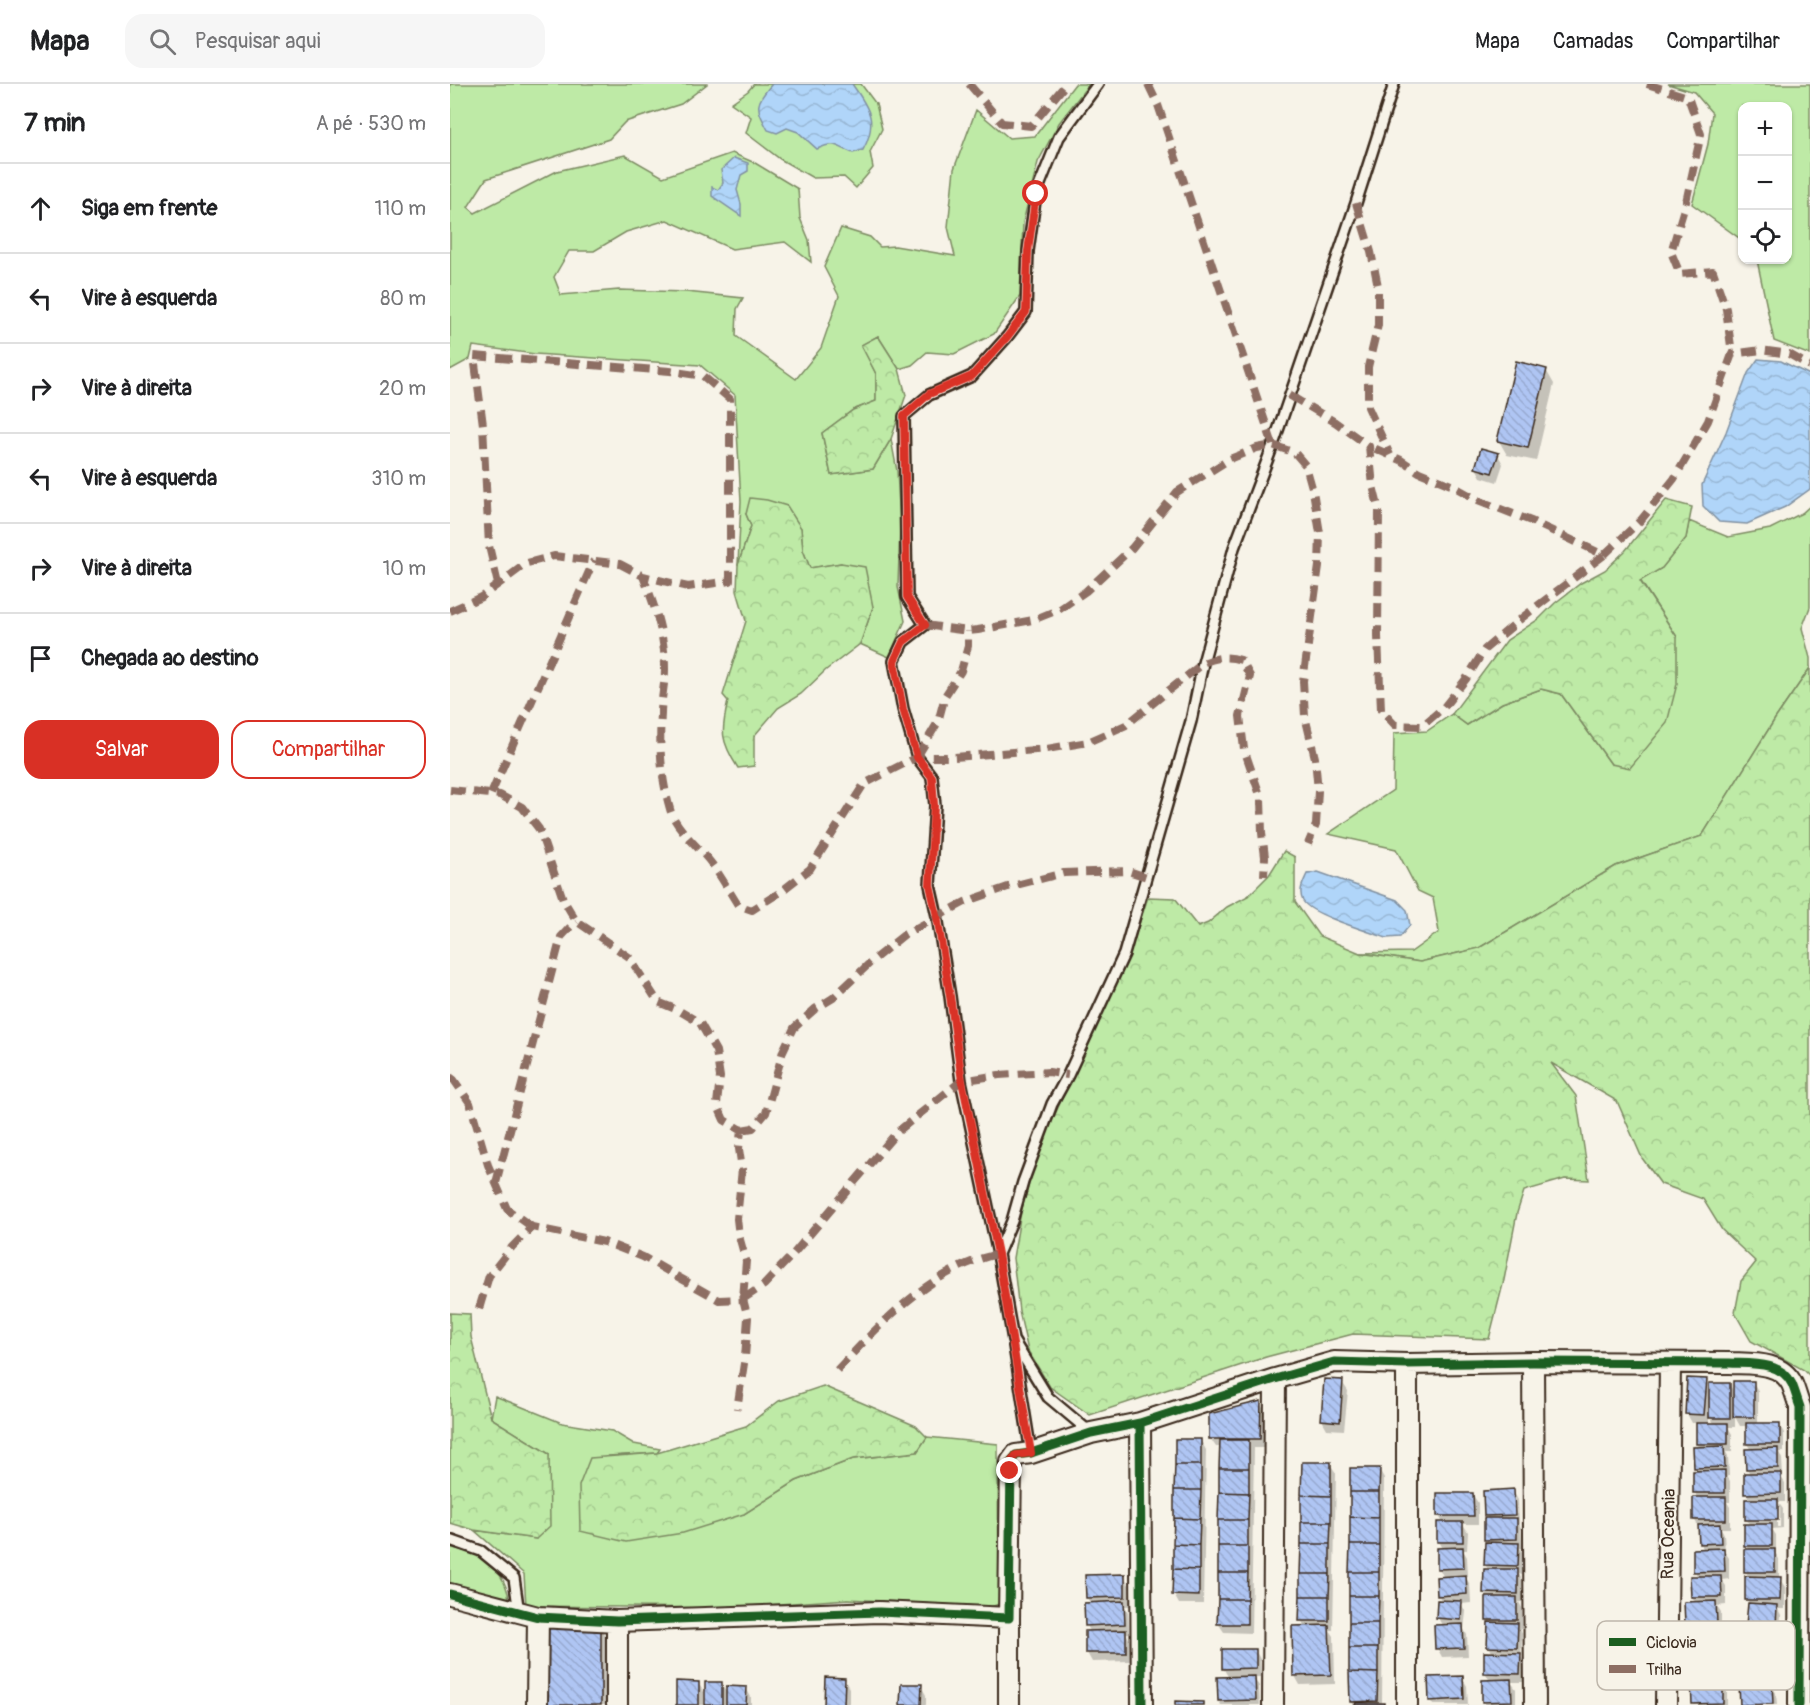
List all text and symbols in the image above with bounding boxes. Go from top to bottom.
search box [125,14,545,68]
text: Mapa [30,24,89,59]
icon: search [146,25,179,58]
text: Pesquisar aqui [194,27,321,55]
text: Mapa [1475,28,1520,55]
text: Camadas [1553,28,1633,55]
text: Compartilhar [1666,28,1780,55]
map controls [1738,102,1792,264]
button: + [1738,102,1792,156]
text: 7 min [24,107,86,139]
text: A pé · 530 m [316,111,426,136]
button: − [1738,156,1792,210]
route start [1022,180,1048,206]
icon: ahead [24,192,57,225]
text: Siga em frente [81,194,217,222]
text: 110 m [375,196,426,221]
button: locate [1738,210,1792,264]
icon: left [24,282,57,315]
text: Vire à esquerda [81,284,217,312]
text: 80 m [380,286,426,311]
icon: right [24,372,57,405]
text: Vire à direita [81,374,192,402]
text: 20 m [379,376,426,401]
icon: left [24,462,57,495]
text: Vire à esquerda [81,464,217,492]
text: 310 m [371,466,426,491]
icon: right [24,552,57,585]
text: Vire à direita [81,554,192,582]
text: 10 m [382,556,426,581]
icon: arrive [24,642,57,675]
text: Chegada ao destino [81,644,259,672]
button: Salvar [24,720,219,779]
button: Compartilhar [231,720,426,779]
route end [996,1457,1022,1483]
street label: Rua Oceania [1656,1488,1681,1580]
legend [1597,1621,1795,1690]
text: Ciclovia [1646,1633,1697,1653]
text: Trilha [1646,1660,1682,1680]

